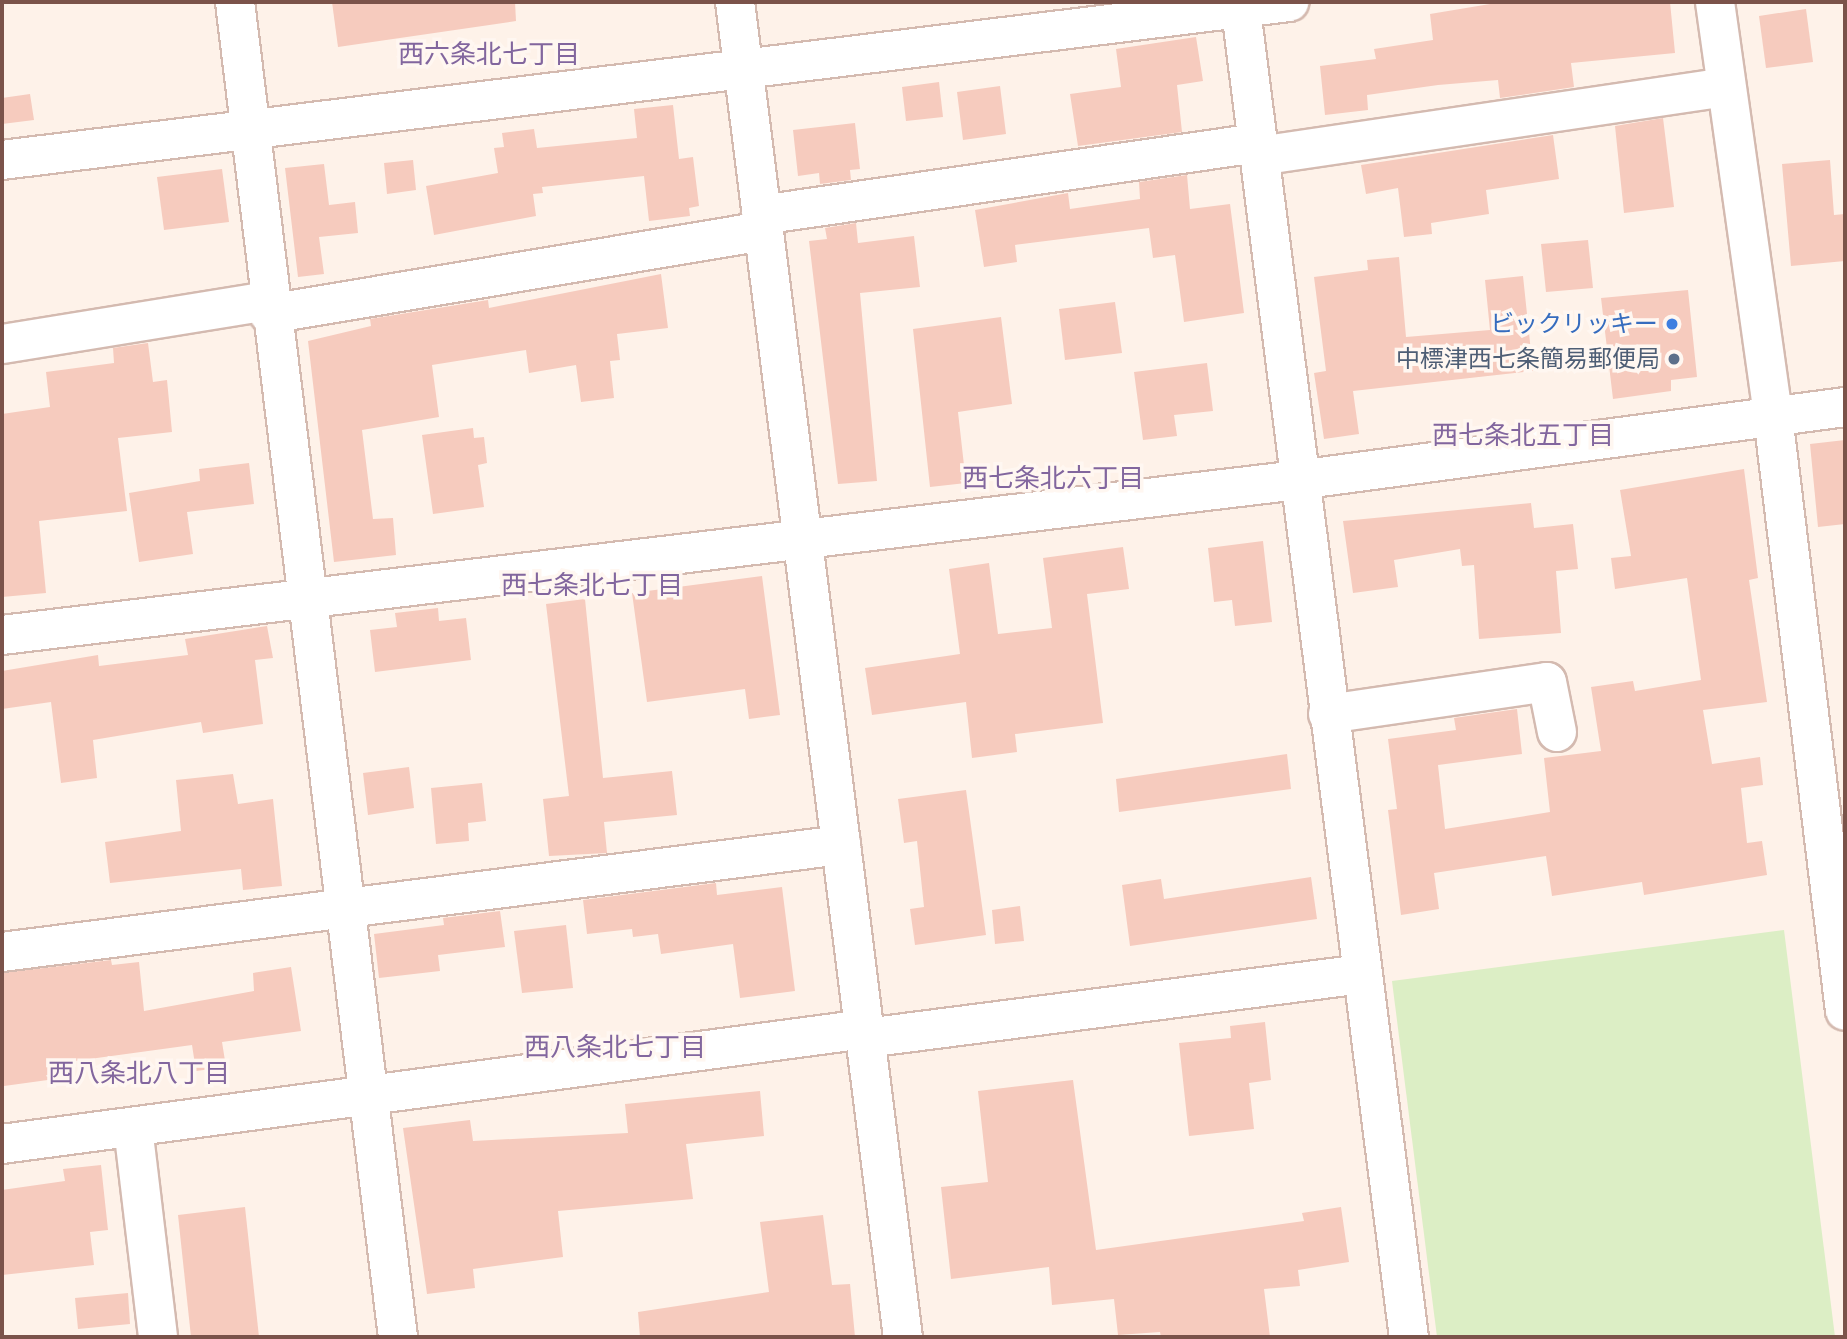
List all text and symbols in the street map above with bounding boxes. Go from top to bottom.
district label: 西六条北七丁目 [398,39,580,71]
place label: ビックリッキー [1490,310,1658,338]
marker: ビックリッキー [1664,316,1680,332]
place label: 中標津西七条簡易郵便局 [1396,345,1660,373]
marker: 中標津西七条簡易郵便局 [1666,351,1682,367]
district label: 西七条北五丁目 [1432,420,1614,452]
district label: 西七条北六丁目 [962,463,1144,495]
district label: 西七条北七丁目 [501,570,683,602]
district label: 西八条北七丁目 [524,1032,706,1064]
district label: 西八条北八丁目 [48,1058,230,1090]

